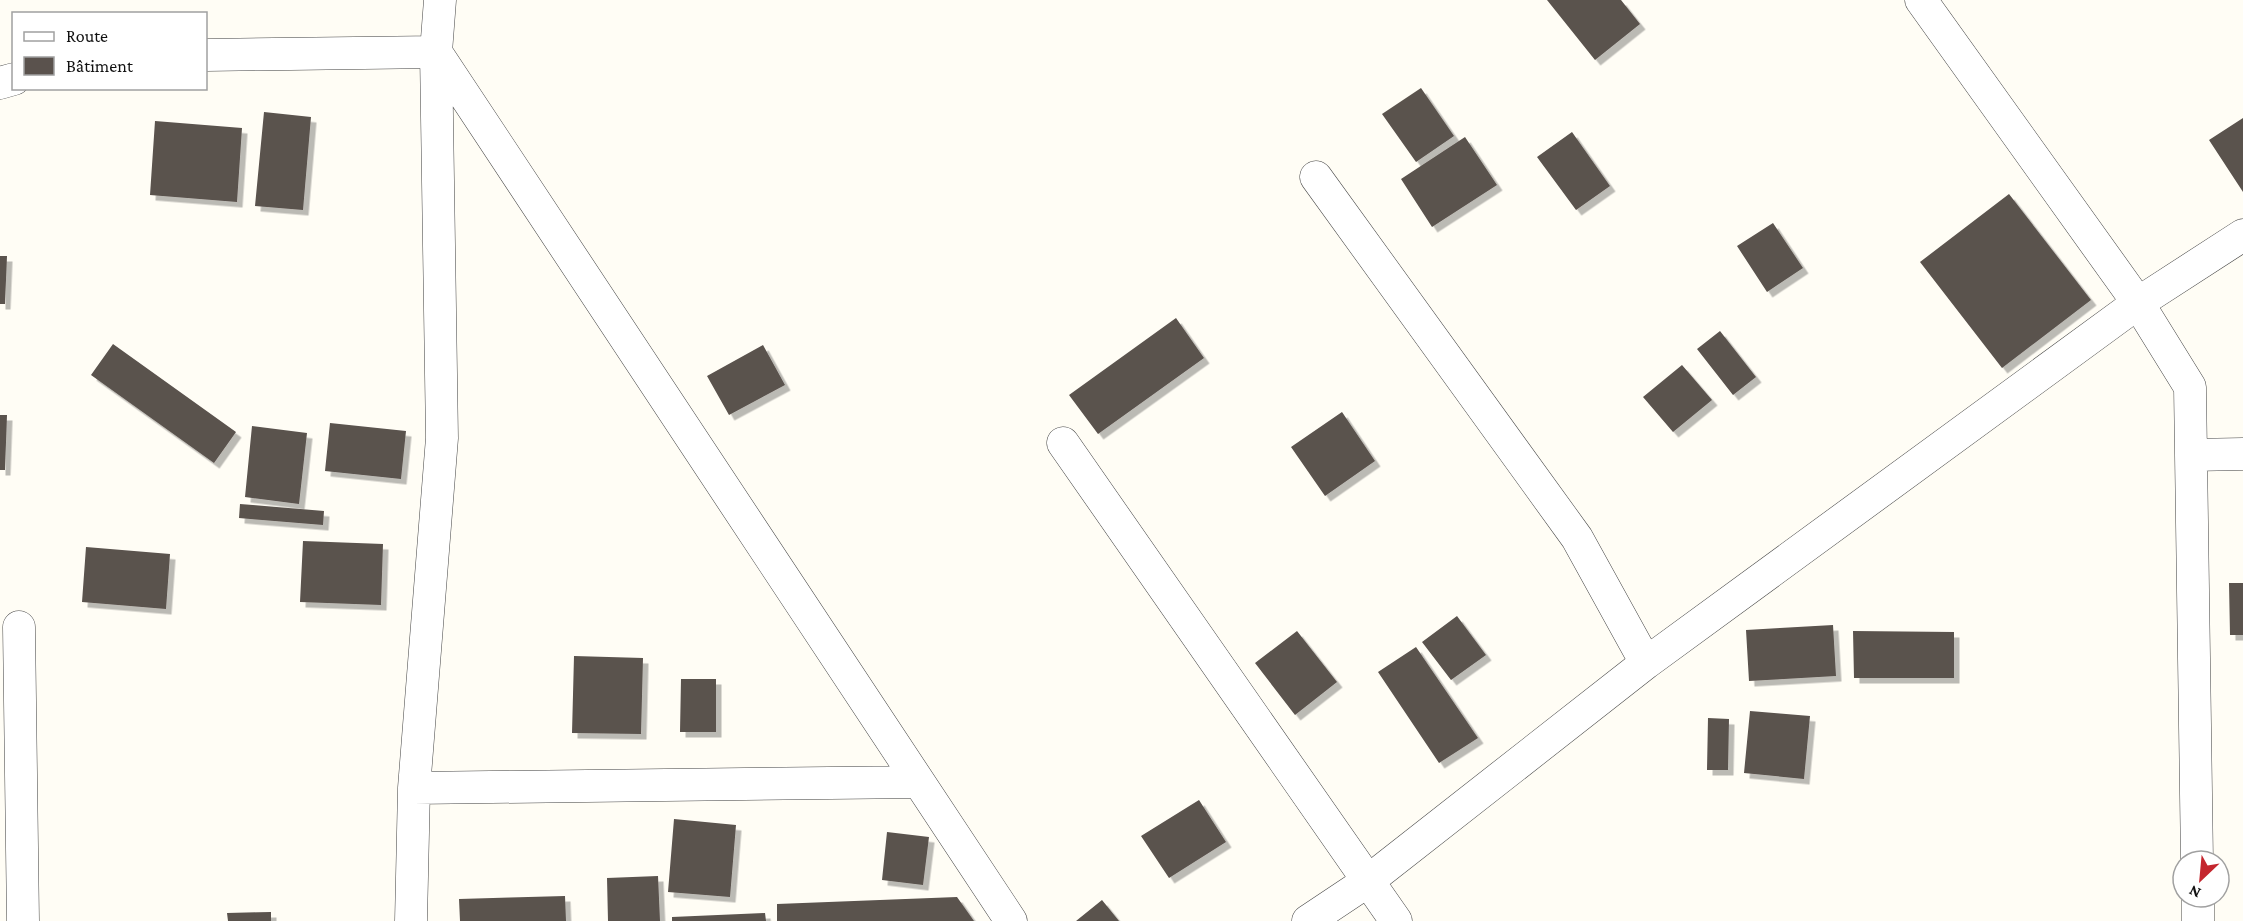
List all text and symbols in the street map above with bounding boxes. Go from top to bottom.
legend [12,12,207,90]
text: Route [66,26,108,46]
text: Bâtiment [66,56,134,76]
north arrow [2171,849,2231,909]
text: N [2186,882,2203,902]

